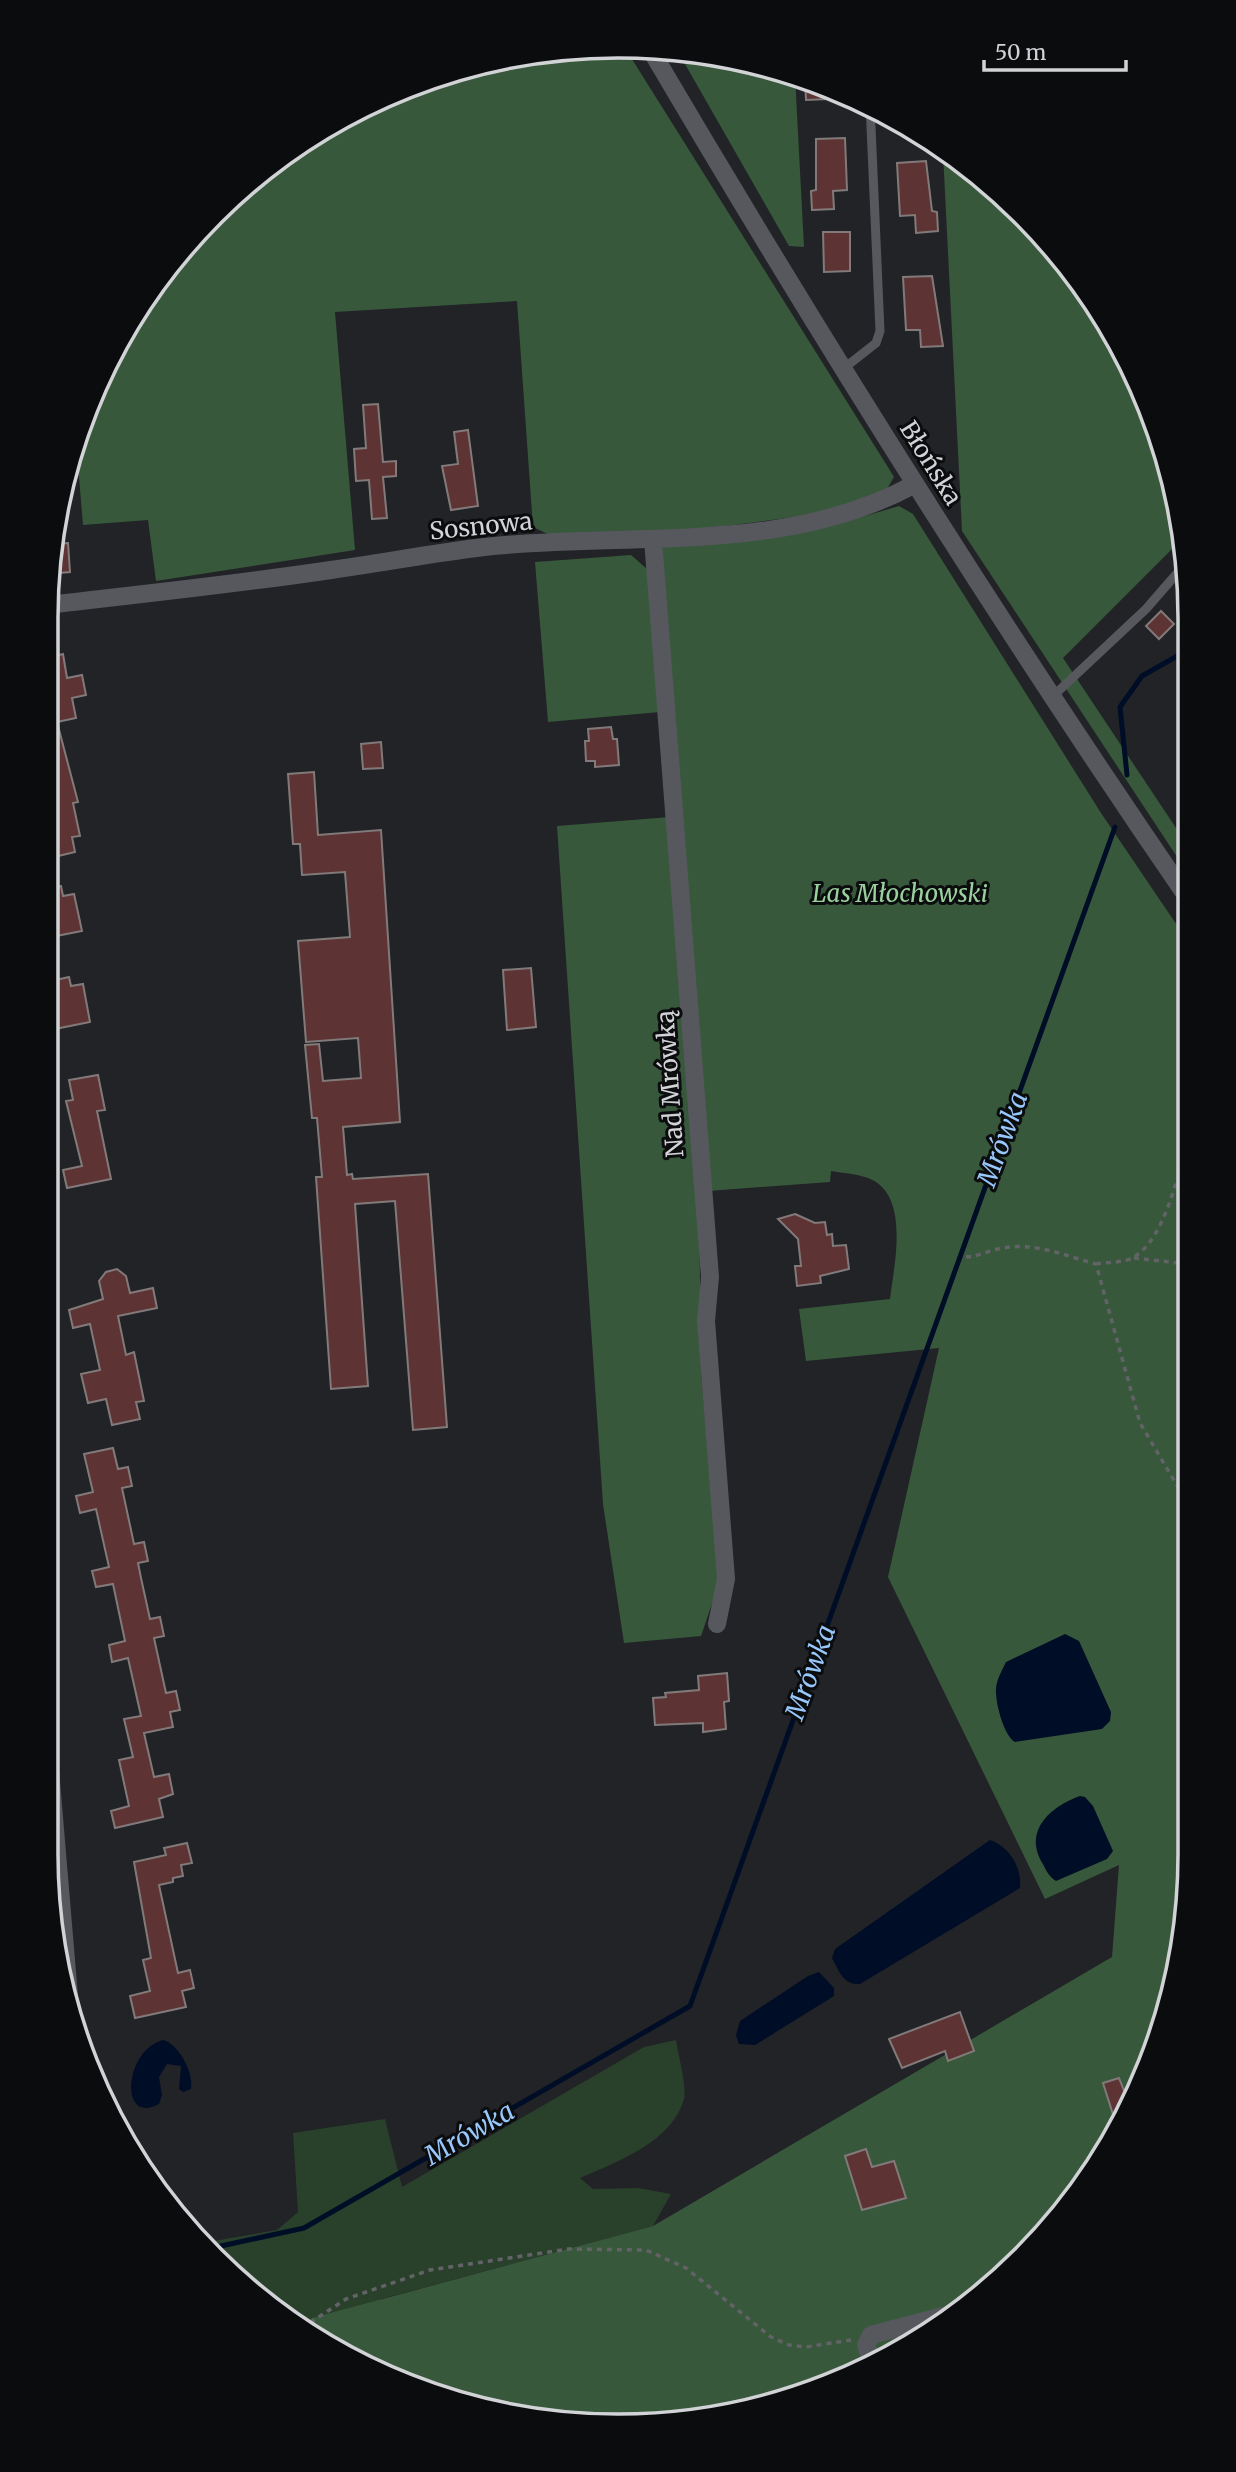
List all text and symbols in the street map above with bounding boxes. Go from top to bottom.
scale bar [984,28,1126,72]
text: 50 m [995,39,1046,66]
street label: Błońska [893,415,969,511]
street label: Sosnowa [428,505,534,547]
park label: Las Młochowski [812,878,988,909]
street label: Nad Mrówką [649,1009,691,1159]
water label: Mrówka [969,1087,1034,1192]
water label: Mrówka [777,1620,842,1725]
water label: Mrówka [417,2094,520,2172]

